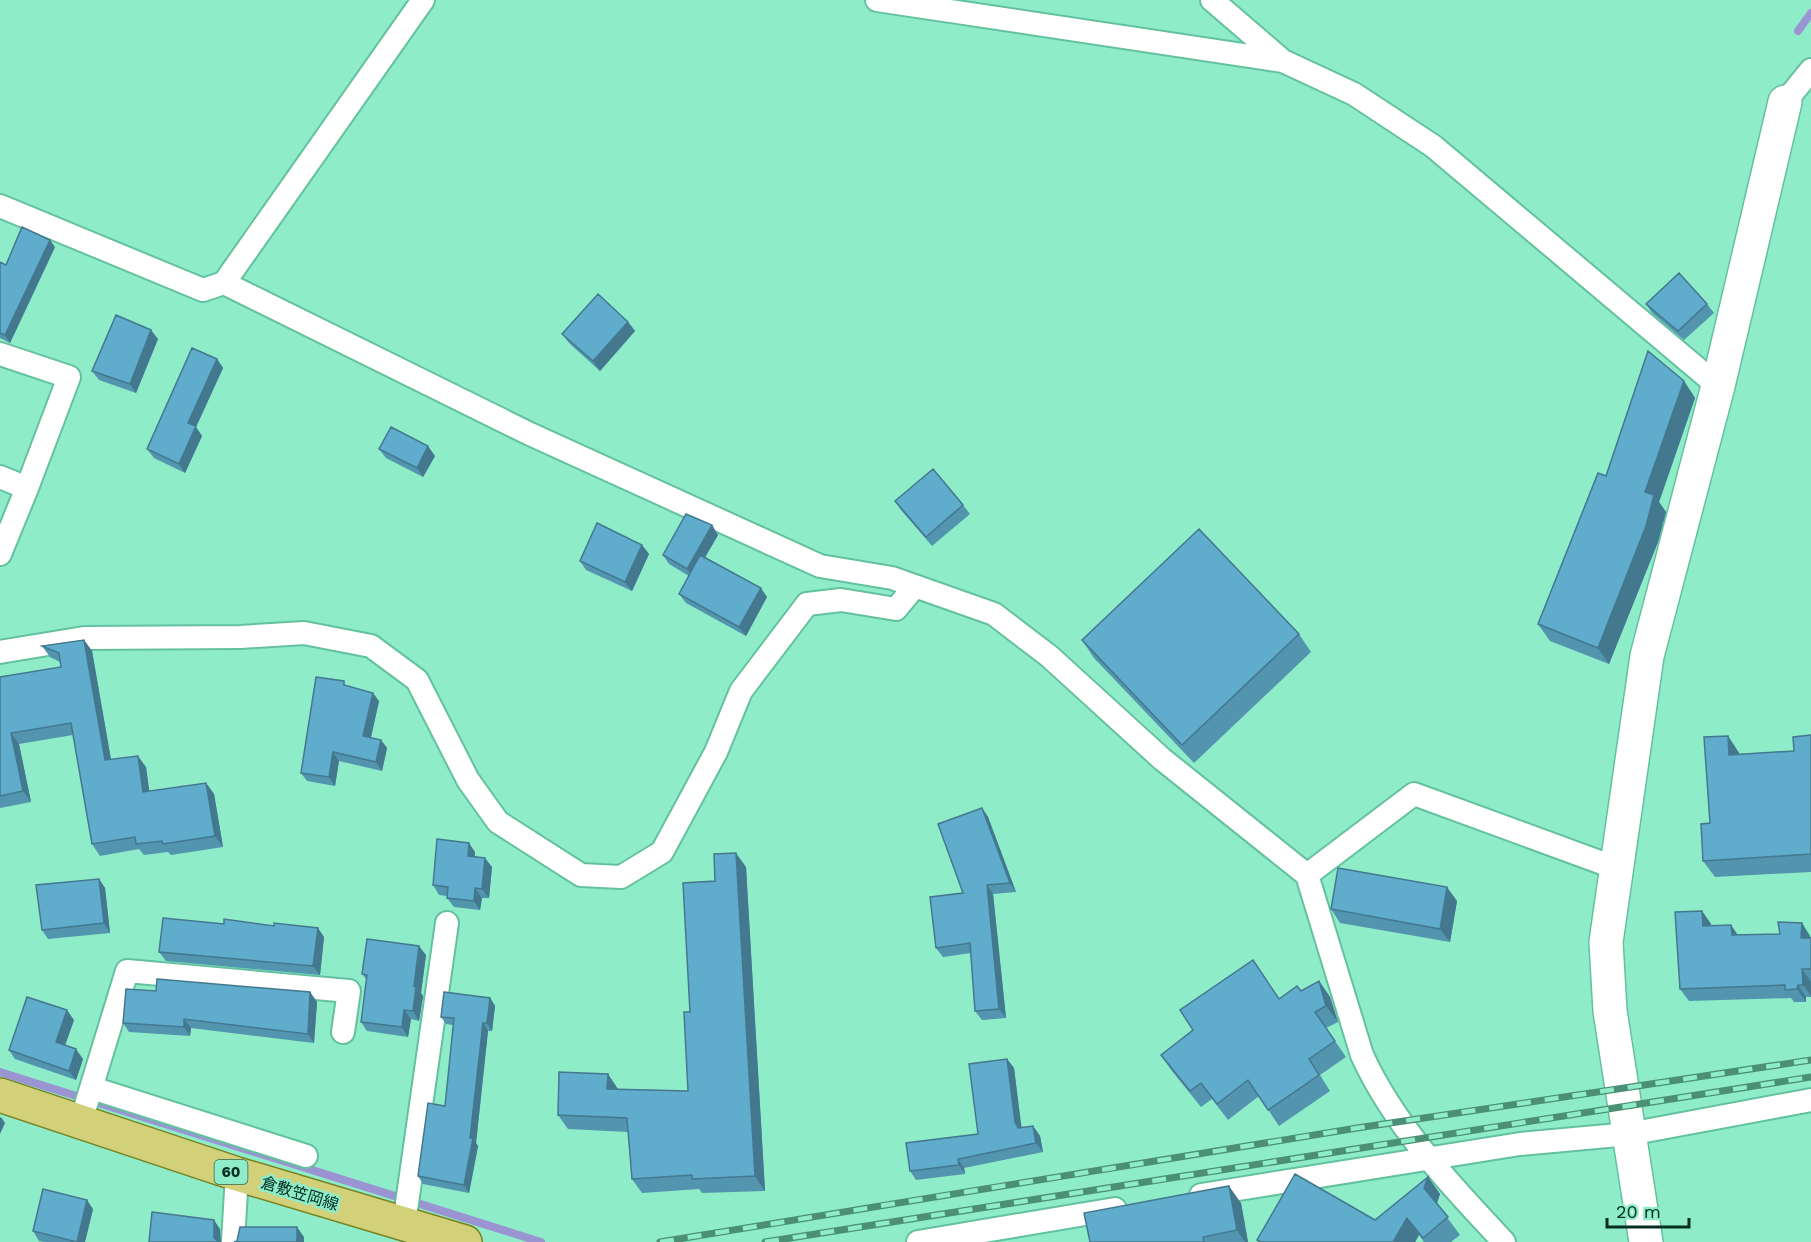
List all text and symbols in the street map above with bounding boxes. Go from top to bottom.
road number: 60 [214,1160,248,1184]
street label: 倉敷笠岡線 [259,1173,341,1214]
scale bar [1607,1191,1690,1229]
text: 20 m [1616,1201,1661,1222]

